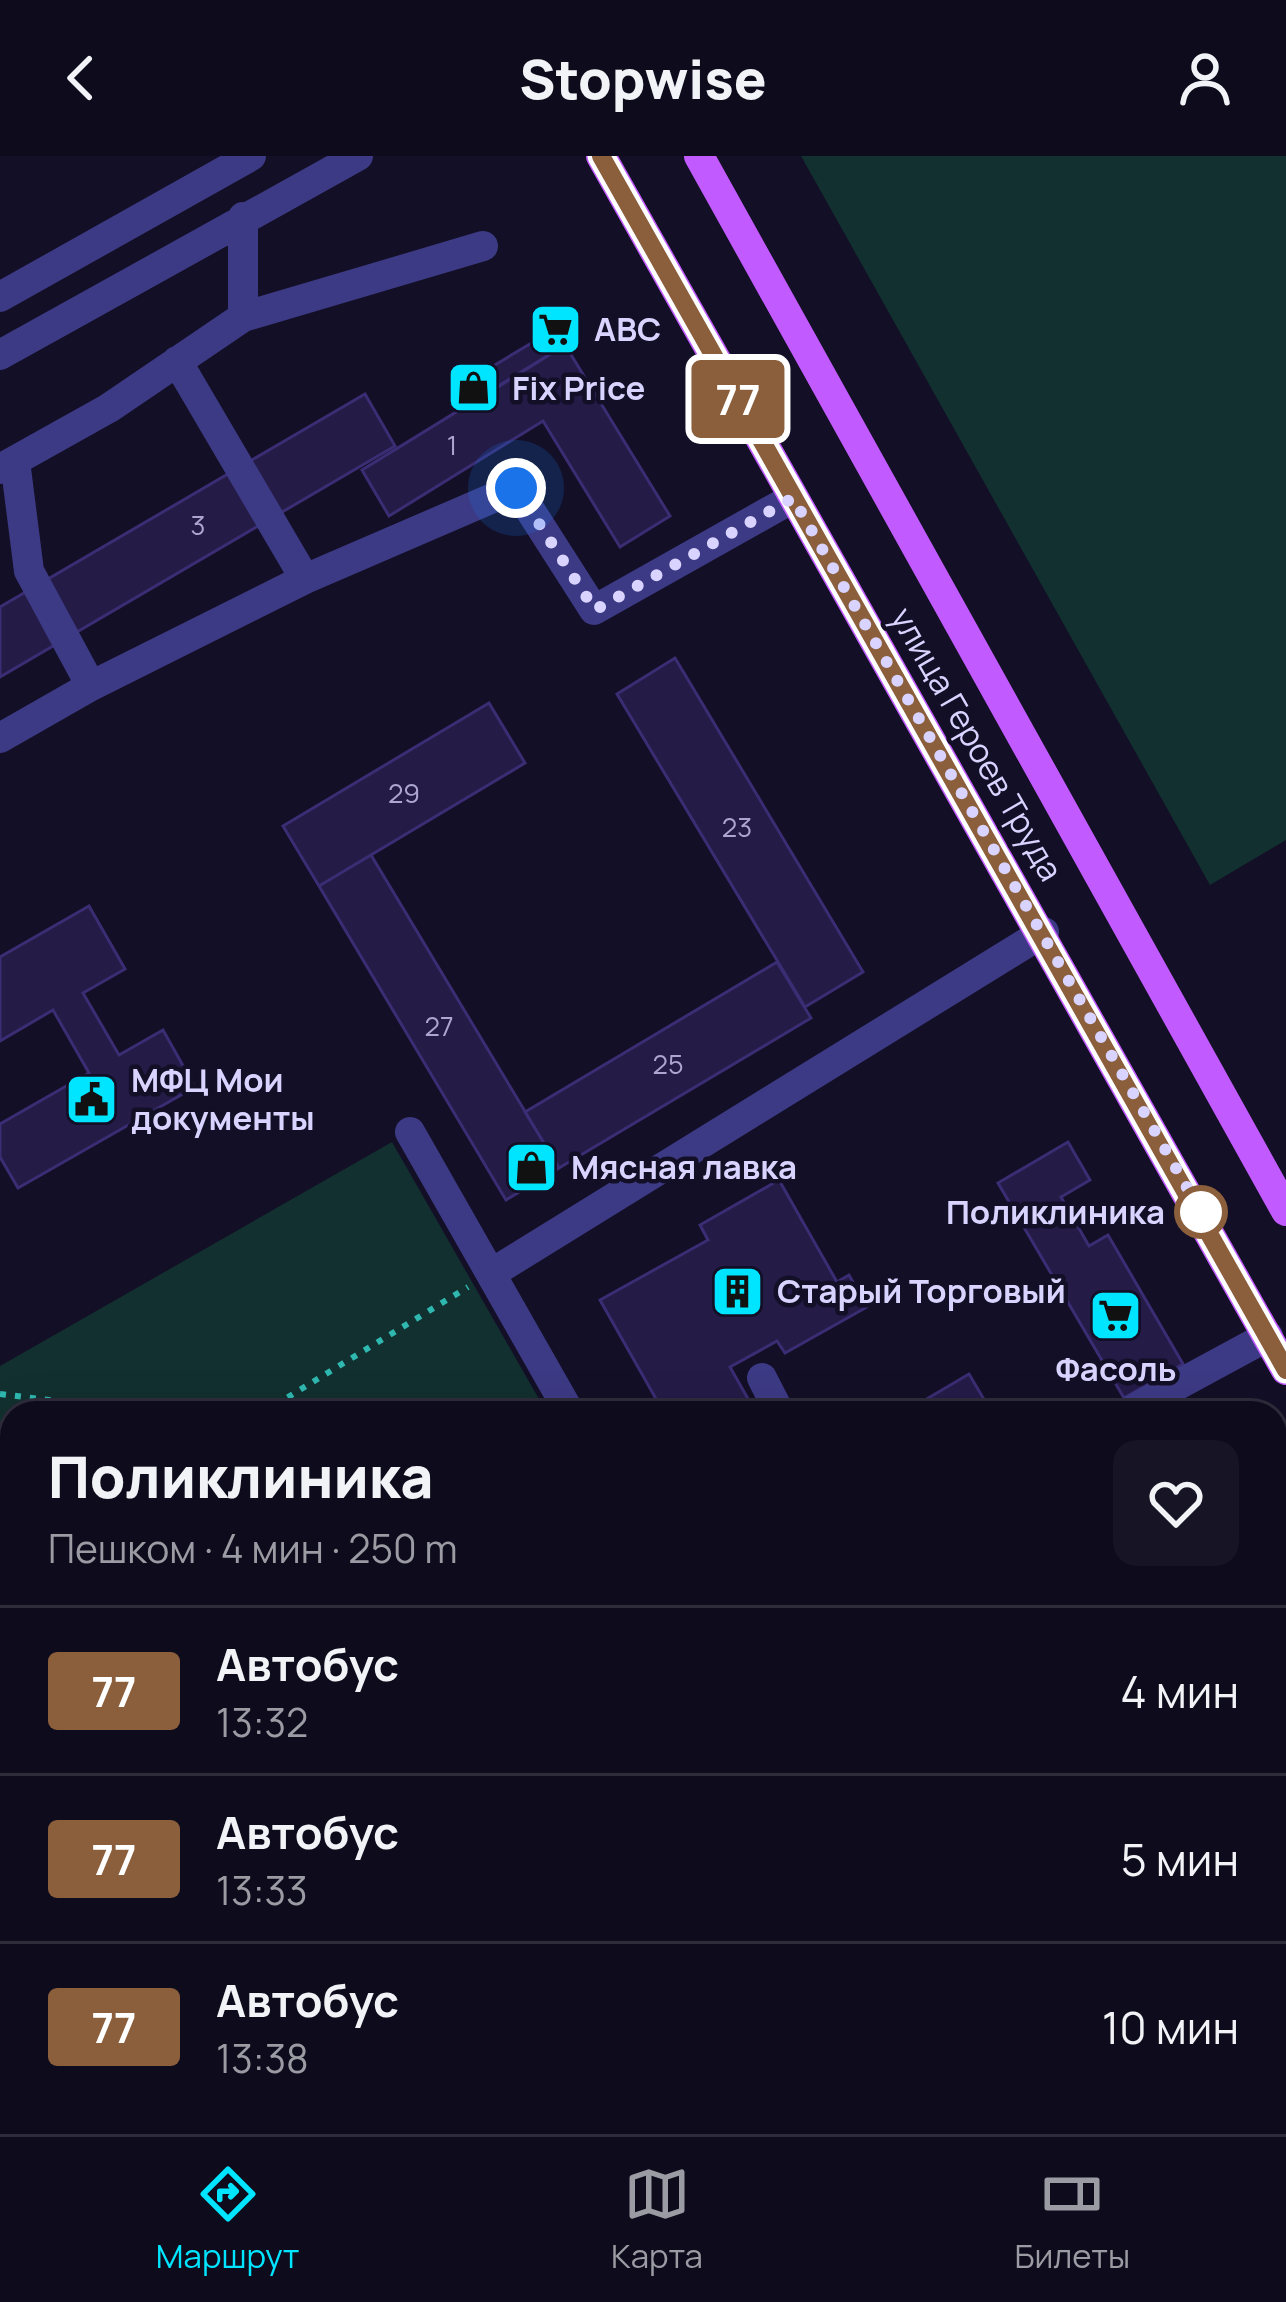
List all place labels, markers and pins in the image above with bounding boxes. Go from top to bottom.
supermarket icon: АВС [527,301,583,357]
place label: АВС [594,306,661,351]
shop icon: Fix Price [445,360,501,416]
place label: Fix Price [512,365,645,410]
place label: МФЦ Мои документы [131,1057,315,1140]
public building icon: МФЦ Мои документы [64,1071,120,1127]
shop icon: Мясная лавка [504,1139,560,1195]
place label: Мясная лавка [571,1144,797,1189]
marker: Поликлиника [1176,1187,1226,1237]
place label: Поликлиника [946,1189,1165,1234]
building icon: Старый Торговый [710,1263,766,1319]
place label: Старый Торговый [777,1268,1066,1313]
supermarket icon: Фасоль [1088,1287,1144,1343]
place label: Фасоль [1056,1346,1177,1391]

